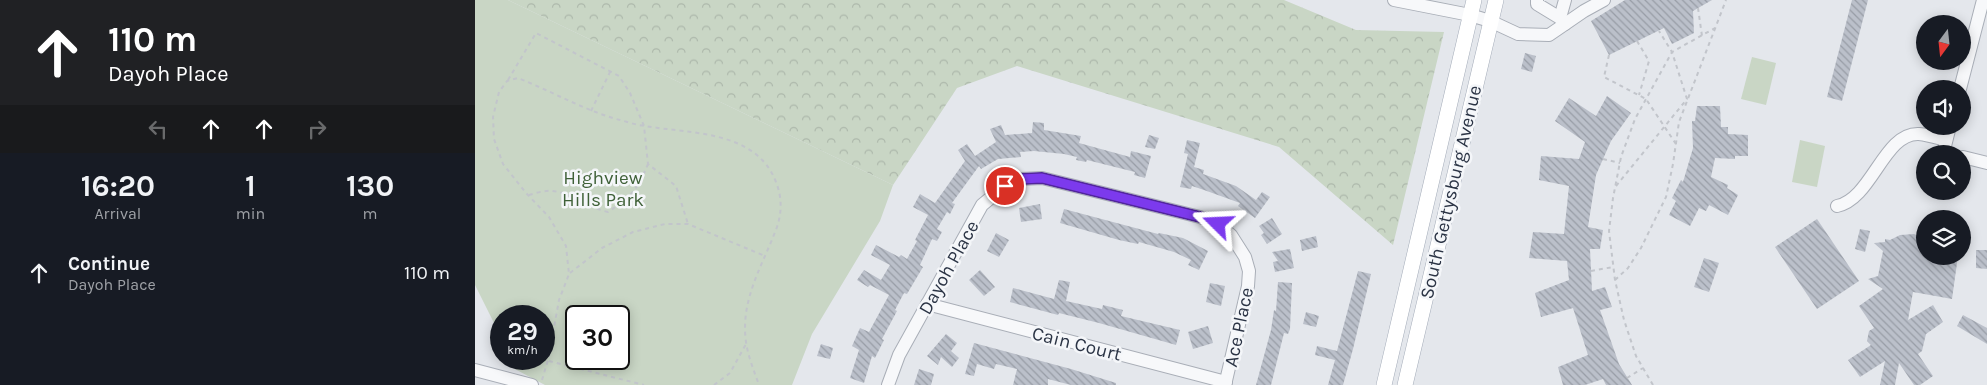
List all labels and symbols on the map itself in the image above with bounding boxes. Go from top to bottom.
north arrow [1916,15,1971,70]
street label: South Gettysburg Avenue [1416,83,1486,301]
pin [984,165,1026,207]
park label: Highview Hills Park [562,167,644,211]
position arrow [1191,197,1243,249]
street label: Dayoh Place [914,217,984,318]
street label: Ace Place [1220,285,1258,369]
speed limit sign: 30 [565,305,630,370]
street label: Cain Court [1030,322,1124,366]

